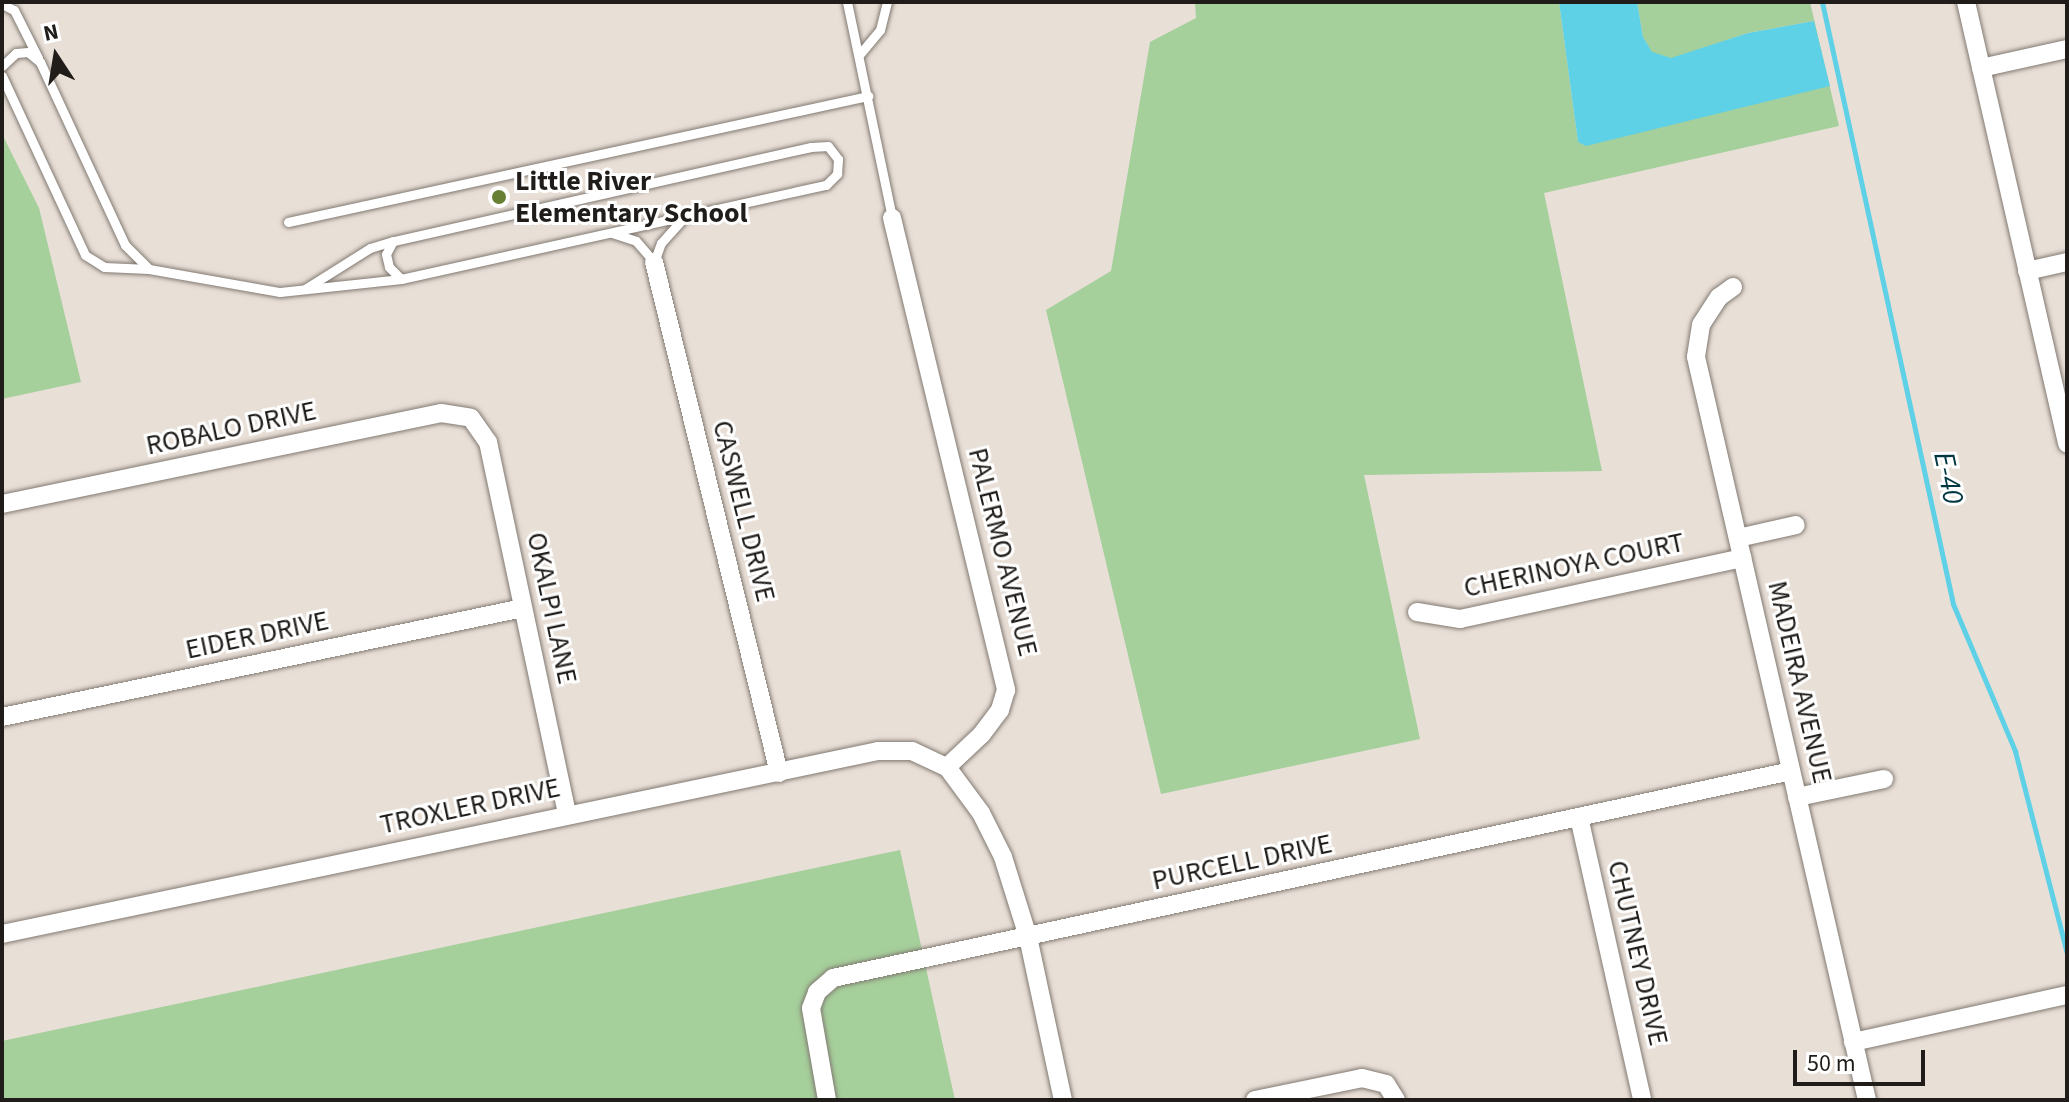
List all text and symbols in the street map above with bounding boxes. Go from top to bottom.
text: N [41,15,61,50]
north arrow [16,16,96,96]
place label: Little River Elementary School [515,164,748,230]
marker: Little River Elementary School [490,188,508,206]
street label: ROBALO DRIVE [143,394,319,462]
street label: CASWELL DRIVE [705,417,783,605]
street label: PALERMO AVENUE [961,444,1045,660]
water label: E-40 [1925,448,1971,508]
street label: CHERINOYA COURT [1461,525,1687,605]
street label: OKALPI LANE [520,529,584,687]
street label: MADEIRA AVENUE [1760,578,1840,786]
street label: EIDER DRIVE [182,603,332,667]
street label: TROXLER DRIVE [377,771,563,841]
street label: PURCELL DRIVE [1149,827,1335,897]
street label: CHUTNEY DRIVE [1600,857,1676,1049]
scale bar [1797,1034,1929,1084]
text: 50 m [1807,1046,1856,1081]

